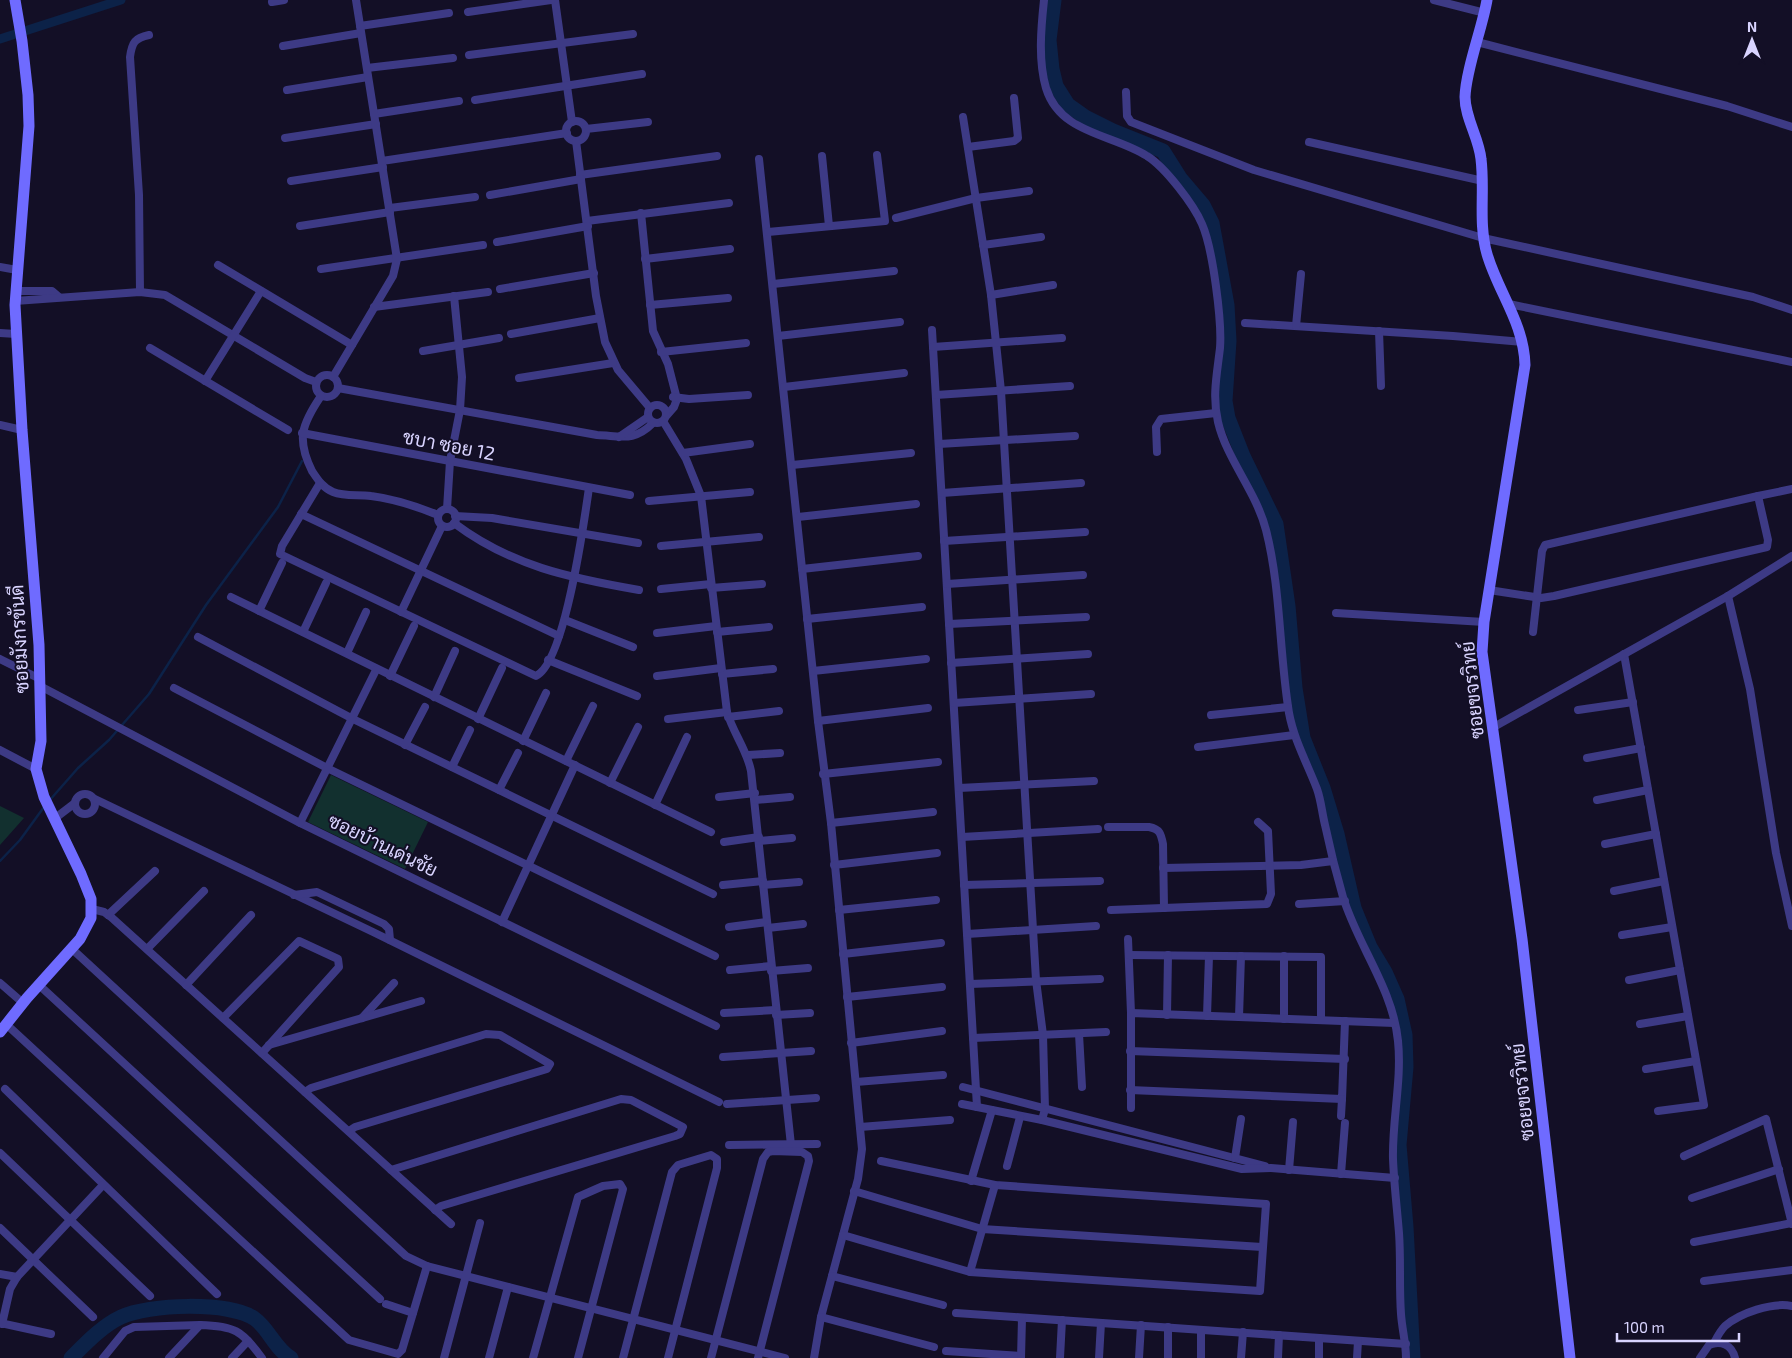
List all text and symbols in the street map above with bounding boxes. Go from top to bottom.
north arrow [1727,15,1777,65]
text: N [1747,18,1757,35]
street label: ชบา ซอย 12 [401,424,497,465]
street label: ซอยมังกรขันดี [4,584,33,694]
street label: ซอยขจรวิทย์ [1455,640,1488,740]
street label: ซอยบ้านเด่นชัย [325,808,442,881]
street label: ซอยขจรวิทย์ [1505,1042,1538,1142]
scale bar [1617,1310,1740,1342]
text: 100 m [1624,1318,1665,1336]

